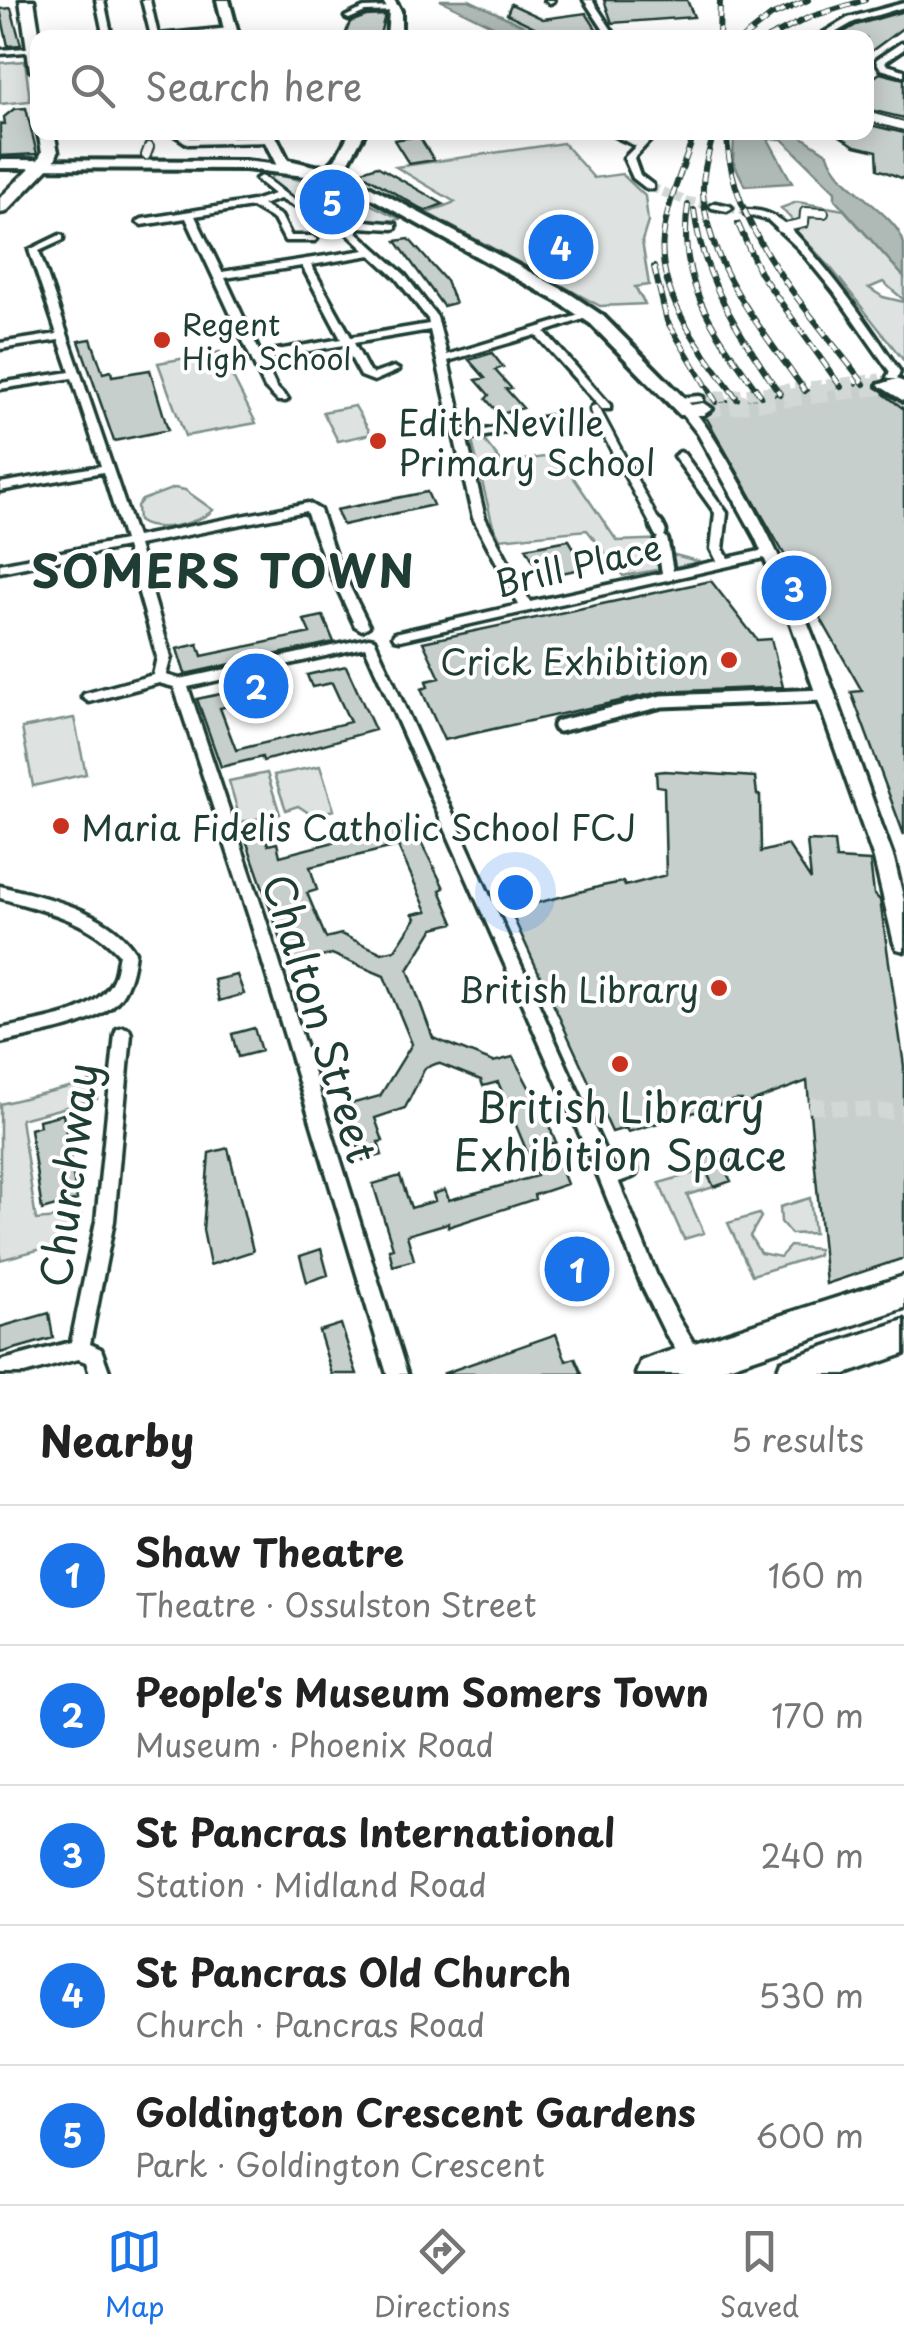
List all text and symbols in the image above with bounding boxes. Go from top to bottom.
search box [30,30,874,140]
text: Search here [145,57,362,114]
icon: search [65,58,120,113]
pin: 5 [300,164,364,240]
pin: 4 [528,210,594,284]
place label: Regent High School [182,301,352,380]
marker: Regent High School [151,329,173,351]
place label: Edith Neville Primary School [398,395,656,488]
marker: Edith Neville Primary School [367,430,389,452]
street label: Brill Place [490,519,666,609]
district label: SOMERS TOWN [31,535,417,603]
pin: 3 [762,550,826,626]
place label: Crick Exhibition [440,634,709,687]
pin: 2 [224,648,288,724]
marker: Crick Exhibition [718,649,740,671]
place label: Maria Fidelis Catholic School FCJ [81,800,637,853]
marker: Maria Fidelis Catholic School FCJ [50,815,72,837]
street label: Chalton Street [248,866,396,1170]
your location [490,867,541,918]
place label: British Library [458,962,699,1015]
marker: British Library [708,977,730,999]
marker: British Library Exhibition Space [609,1053,631,1075]
street label: Churchway [22,1059,112,1291]
place label: British Library Exhibition Space [453,1074,787,1185]
pin: 1 [544,1232,610,1306]
text: Nearby [40,1408,194,1471]
text: 5 results [731,1415,864,1463]
text: Shaw Theatre [135,1523,404,1580]
text: 1 [65,1551,80,1599]
text: 160 m [768,1551,864,1599]
text: Theatre · Ossulston Street [135,1580,537,1628]
text: People's Museum Somers Town [135,1663,709,1720]
text: 2 [61,1691,84,1739]
text: 170 m [771,1691,864,1739]
text: Museum · Phoenix Road [135,1720,494,1768]
text: St Pancras International [135,1803,615,1860]
text: 3 [62,1831,83,1879]
text: 240 m [761,1831,864,1879]
text: Station · Midland Road [135,1860,487,1908]
text: St Pancras Old Church [135,1943,571,2000]
text: 4 [62,1971,83,2019]
text: 530 m [758,1971,864,2019]
text: Church · Pancras Road [135,2000,485,2048]
text: Goldington Crescent Gardens [135,2083,696,2140]
text: 5 [62,2111,83,2159]
text: 600 m [756,2111,864,2159]
text: Park · Goldington Crescent [135,2140,545,2188]
tab: Map [105,2224,165,2327]
tab: Directions [374,2224,510,2327]
tab: Saved [720,2224,799,2327]

